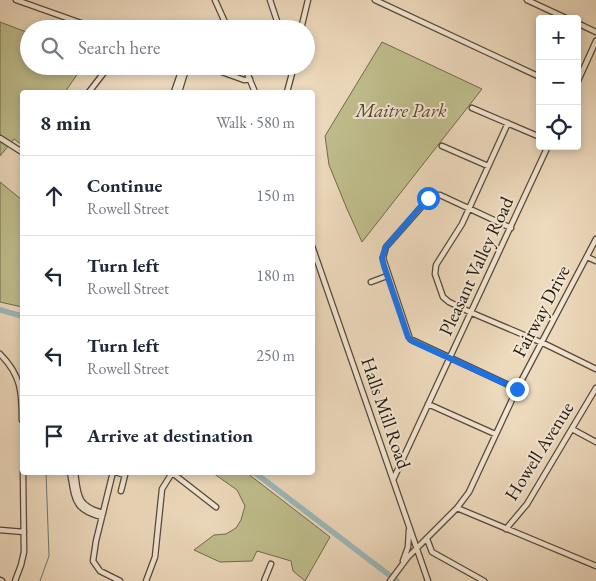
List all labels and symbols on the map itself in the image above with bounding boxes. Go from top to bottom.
park label: Maitre Park [354,98,447,123]
route start [417,187,440,210]
street label: Pleasant Valley Road [433,192,519,339]
street label: Fairway Drive [506,261,576,361]
street label: Halls Mill Road [355,354,417,473]
route end [506,378,529,401]
street label: Howell Avenue [499,397,579,505]

